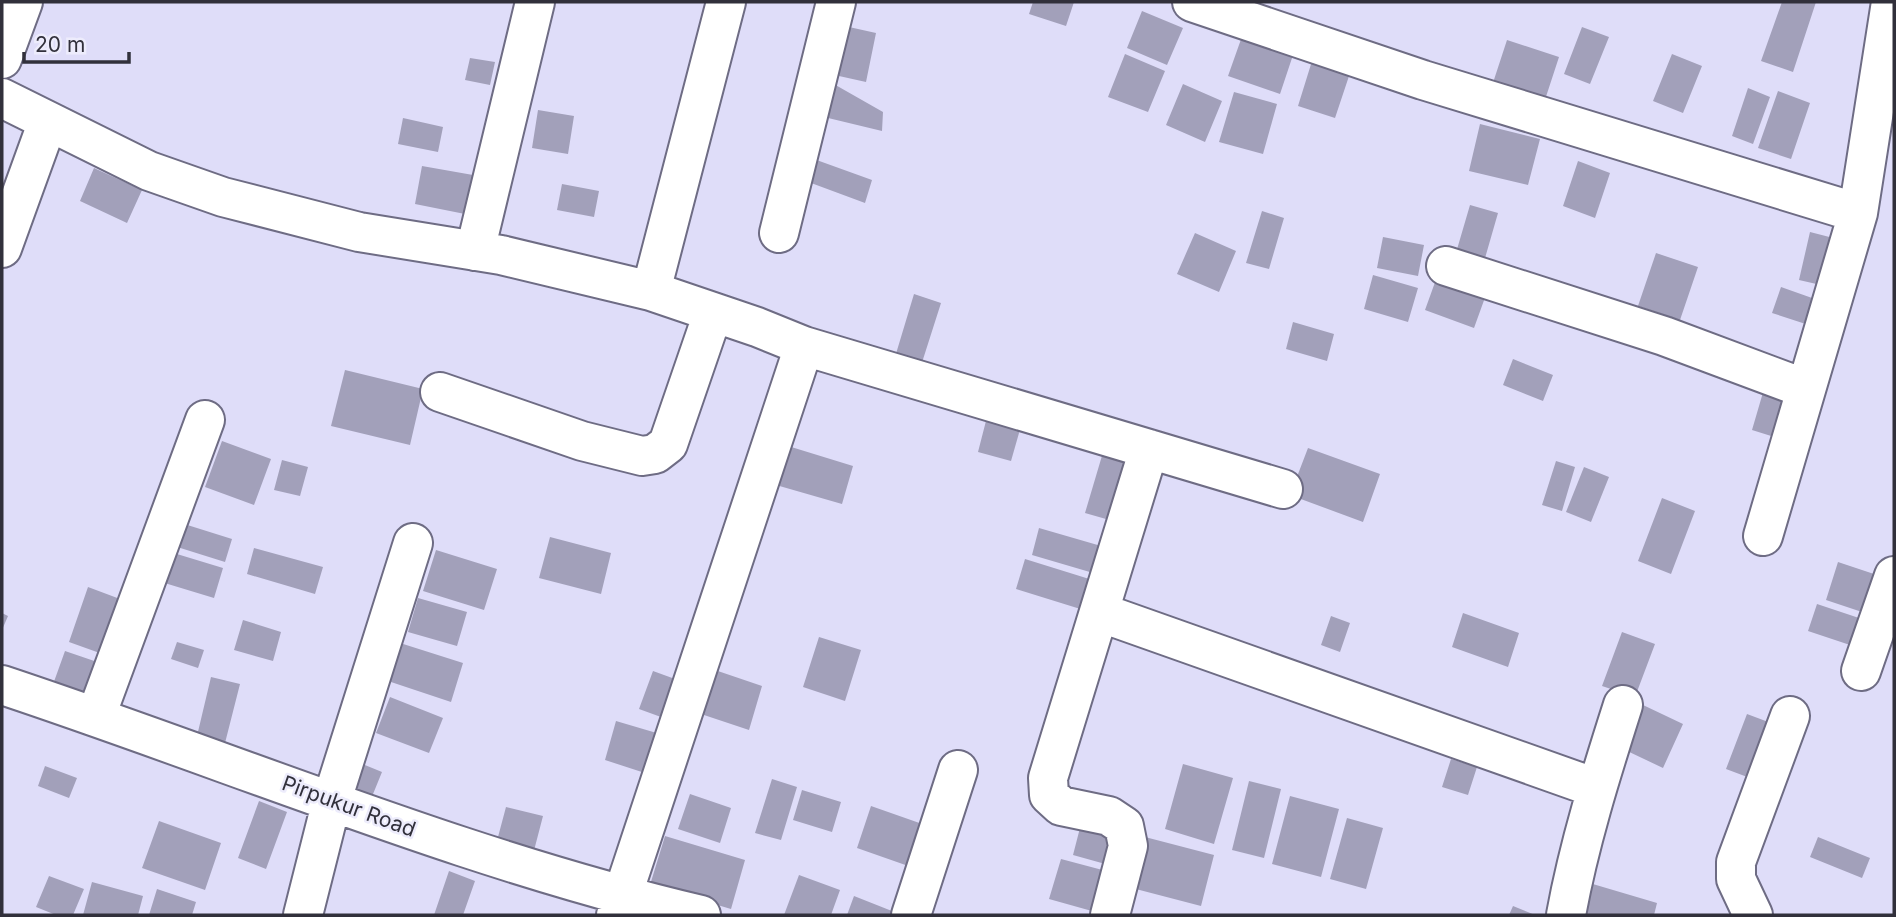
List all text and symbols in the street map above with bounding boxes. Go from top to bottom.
scale bar [24,21,130,65]
text: 20 m [35,32,85,57]
street label: Pirpukur Road [279,770,419,842]

